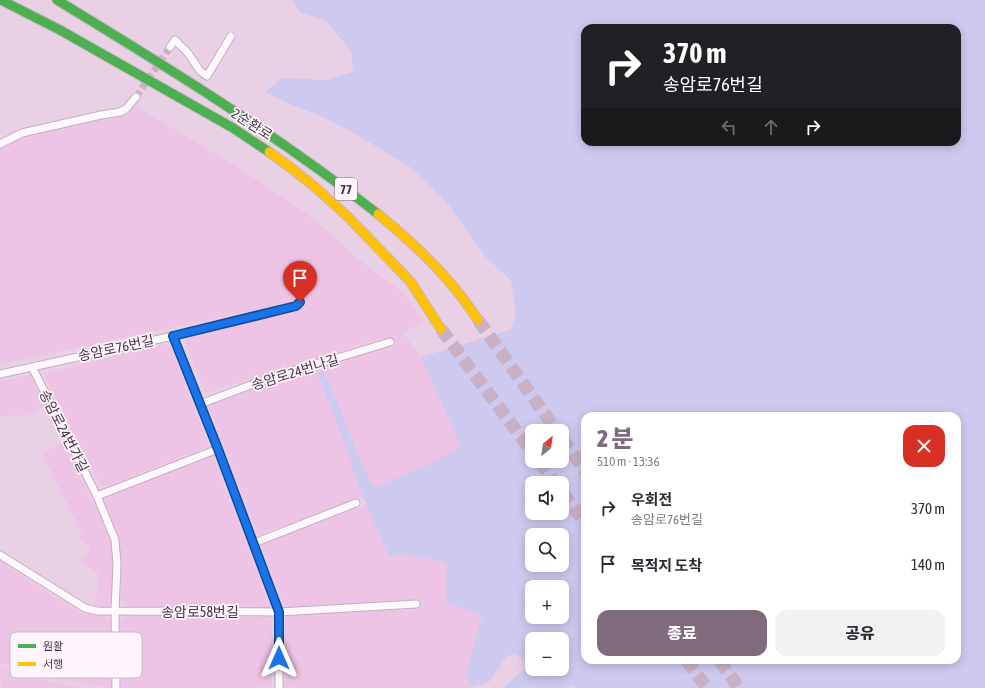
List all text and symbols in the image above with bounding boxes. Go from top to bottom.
text: 370 m [663,37,726,69]
icon: right [597,40,649,92]
text: 송암로76번길 [663,74,763,95]
street label: 2순환로 [229,105,275,143]
icon: left [718,116,740,138]
icon: ahead [760,116,782,138]
icon: right [802,116,824,138]
road number: 77 [335,178,357,200]
pin [283,261,317,302]
icon: arrive [289,267,311,289]
street label: 송암로76번길 [76,332,156,364]
street label: 송암로24번나길 [249,351,341,393]
street label: 송암로24번가길 [36,387,92,475]
north arrow [525,424,569,468]
map controls [525,424,569,676]
text: 2 분 [597,425,634,452]
button: close [903,425,945,467]
text: 510 m · 13:36 [597,454,660,469]
button: sound [525,476,569,520]
text: 우회전 [631,491,672,508]
icon: right [597,497,619,519]
text: 370 m [911,500,945,517]
text: 송암로76번길 [631,512,703,527]
button: search [525,528,569,572]
icon: arrive [597,553,619,575]
text: 140 m [911,556,945,573]
text: 목적지 도착 [631,557,702,574]
button: + [525,580,569,624]
street label: 송암로58번길 [161,604,239,620]
button: 종료 [597,610,767,656]
button: 공유 [775,610,945,656]
legend [10,632,142,678]
button: − [525,632,569,676]
position arrow [258,637,300,679]
text: 원활 [43,640,63,652]
text: 서행 [43,658,63,670]

